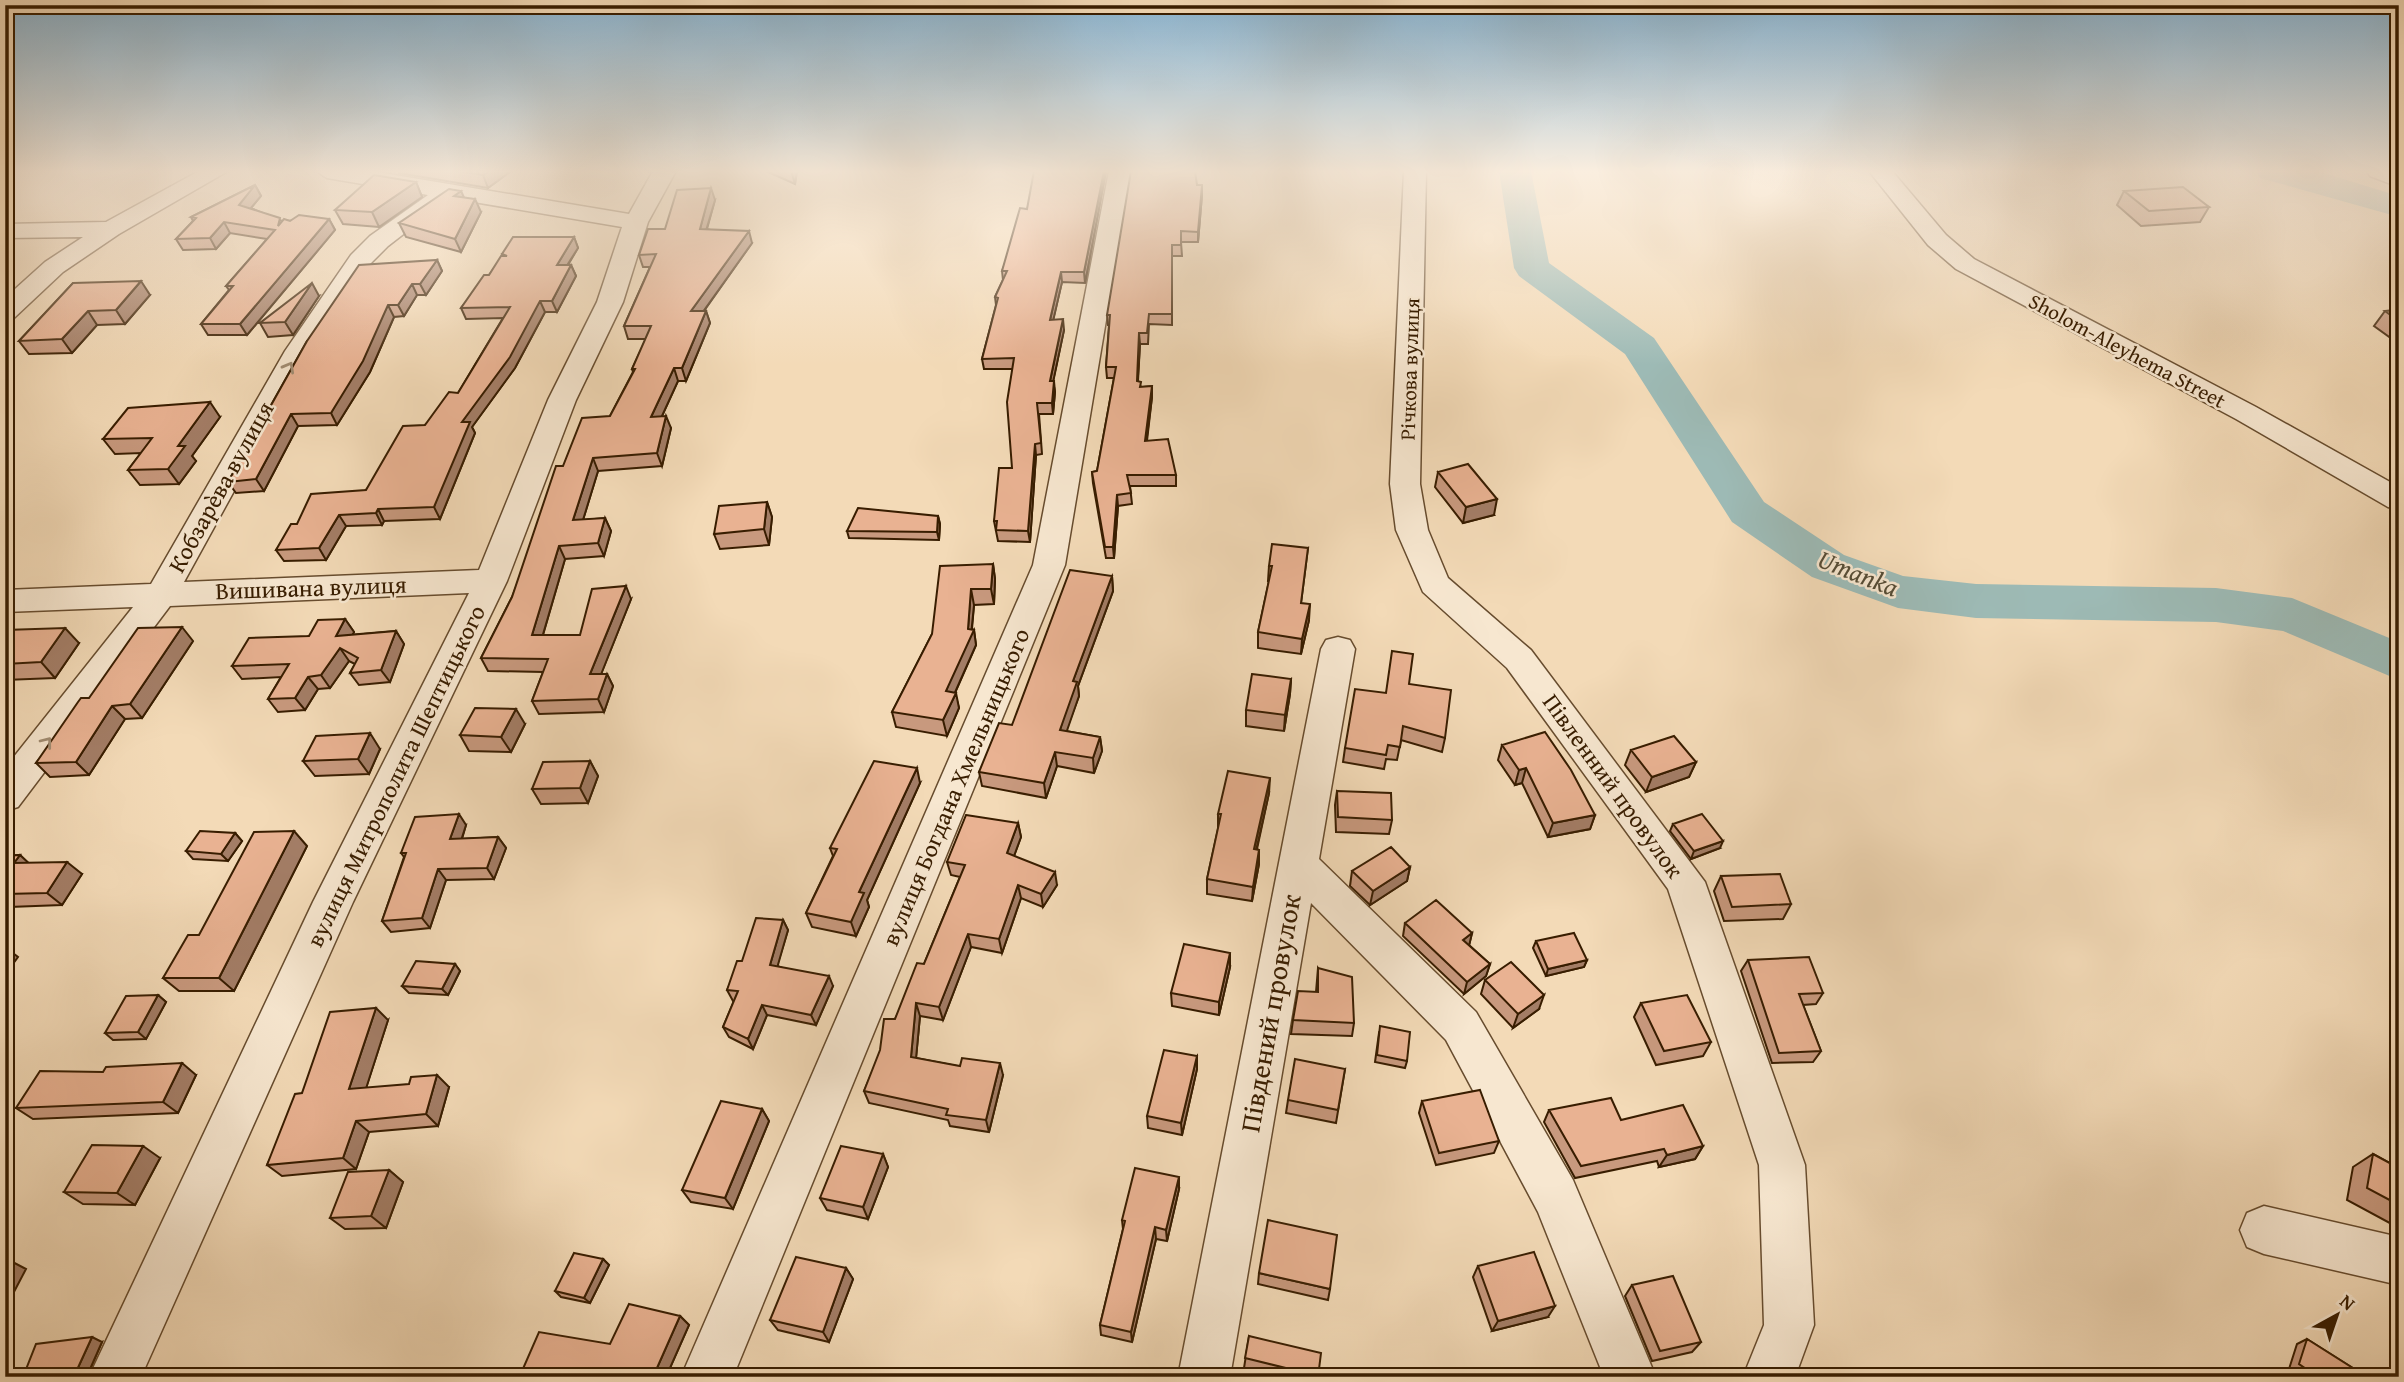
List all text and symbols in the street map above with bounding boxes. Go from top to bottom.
street label: Sholom-Aleyhema Street [2023,285,2232,416]
street label: Річкова вулиця [1392,297,1427,441]
one-way arrow [281,361,294,374]
street label: Кобзарèва вулиця [159,395,282,579]
water label: Umanka [1812,539,1904,606]
street label: Вишивана вулиця [215,567,407,608]
street label: вулиця Митрополита Шептицького [297,599,494,953]
street label: вулиця Богдана Хмельницького [873,623,1038,951]
street label: Півленний провулок [1534,686,1693,886]
one-way arrow [38,738,51,750]
street label: Південий провулок [1228,890,1311,1135]
north arrow [2302,1280,2372,1350]
text: N [2334,1287,2362,1317]

